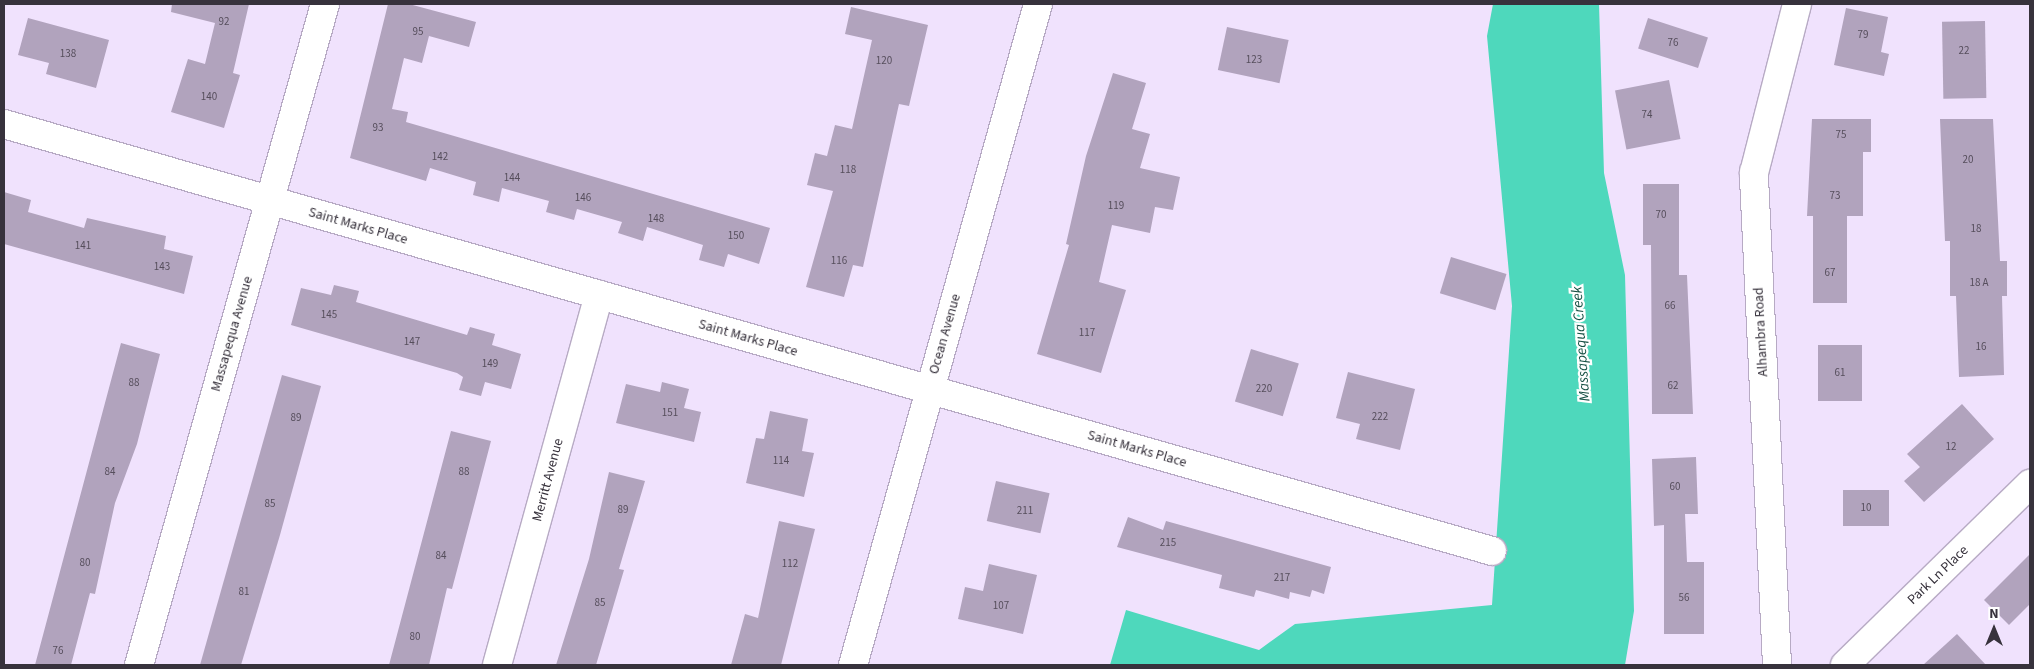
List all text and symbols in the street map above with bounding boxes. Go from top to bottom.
house number: 92 [219,15,229,29]
house number: 95 [413,25,423,39]
house number: 79 [1858,28,1868,42]
house number: 76 [1668,36,1678,50]
house number: 22 [1959,44,1969,58]
house number: 138 [60,47,76,61]
house number: 123 [1246,53,1262,67]
house number: 120 [876,54,892,68]
house number: 140 [201,90,217,104]
house number: 74 [1642,108,1652,122]
house number: 93 [373,121,383,135]
house number: 75 [1836,128,1846,142]
house number: 142 [432,150,448,164]
house number: 20 [1963,153,1973,167]
house number: 118 [840,163,856,177]
house number: 144 [504,171,520,185]
house number: 73 [1830,189,1840,203]
house number: 146 [575,191,591,205]
house number: 119 [1108,199,1124,213]
street label: Saint Marks Place [306,204,410,248]
house number: 70 [1656,208,1666,222]
house number: 148 [648,212,664,226]
house number: 18 [1971,222,1981,236]
house number: 150 [728,229,744,243]
house number: 141 [75,239,91,253]
house number: 116 [831,254,847,268]
house number: 143 [154,260,170,274]
house number: 67 [1825,266,1835,280]
street label: Massapequa Avenue [208,274,256,394]
house number: 18 A [1969,276,1989,290]
water label: Massapequa Creek [1568,286,1594,402]
street label: Alhambra Road [1750,287,1772,377]
street label: Ocean Avenue [926,292,964,376]
house number: 66 [1665,299,1675,313]
house number: 145 [321,308,337,322]
street label: Saint Marks Place [696,316,800,360]
house number: 117 [1079,326,1095,340]
house number: 147 [404,335,420,349]
house number: 16 [1976,340,1986,354]
house number: 149 [482,357,498,371]
house number: 61 [1835,366,1845,380]
house number: 88 [129,376,139,390]
house number: 62 [1668,379,1678,393]
house number: 220 [1256,382,1272,396]
house number: 151 [662,406,678,420]
house number: 222 [1372,410,1388,424]
house number: 89 [291,411,301,425]
street label: Saint Marks Place [1085,427,1189,471]
street label: Merritt Avenue [529,437,567,523]
house number: 12 [1946,440,1956,454]
house number: 114 [773,454,789,468]
house number: 84 [105,465,115,479]
house number: 88 [459,465,469,479]
house number: 60 [1670,480,1680,494]
house number: 85 [265,497,275,511]
house number: 10 [1861,501,1871,515]
house number: 89 [618,503,628,517]
house number: 211 [1017,504,1033,518]
house number: 215 [1160,536,1176,550]
street label: Park Ln Place [1904,542,1972,608]
house number: 84 [436,549,446,563]
house number: 80 [80,556,90,570]
house number: 112 [782,557,798,571]
house number: 217 [1274,571,1290,585]
house number: 81 [239,585,249,599]
house number: 56 [1679,591,1689,605]
house number: 85 [595,596,605,610]
house number: 107 [993,599,1009,613]
north arrow [1969,604,2019,654]
text: N [1989,604,1999,624]
house number: 80 [410,630,420,644]
house number: 76 [53,644,63,658]

